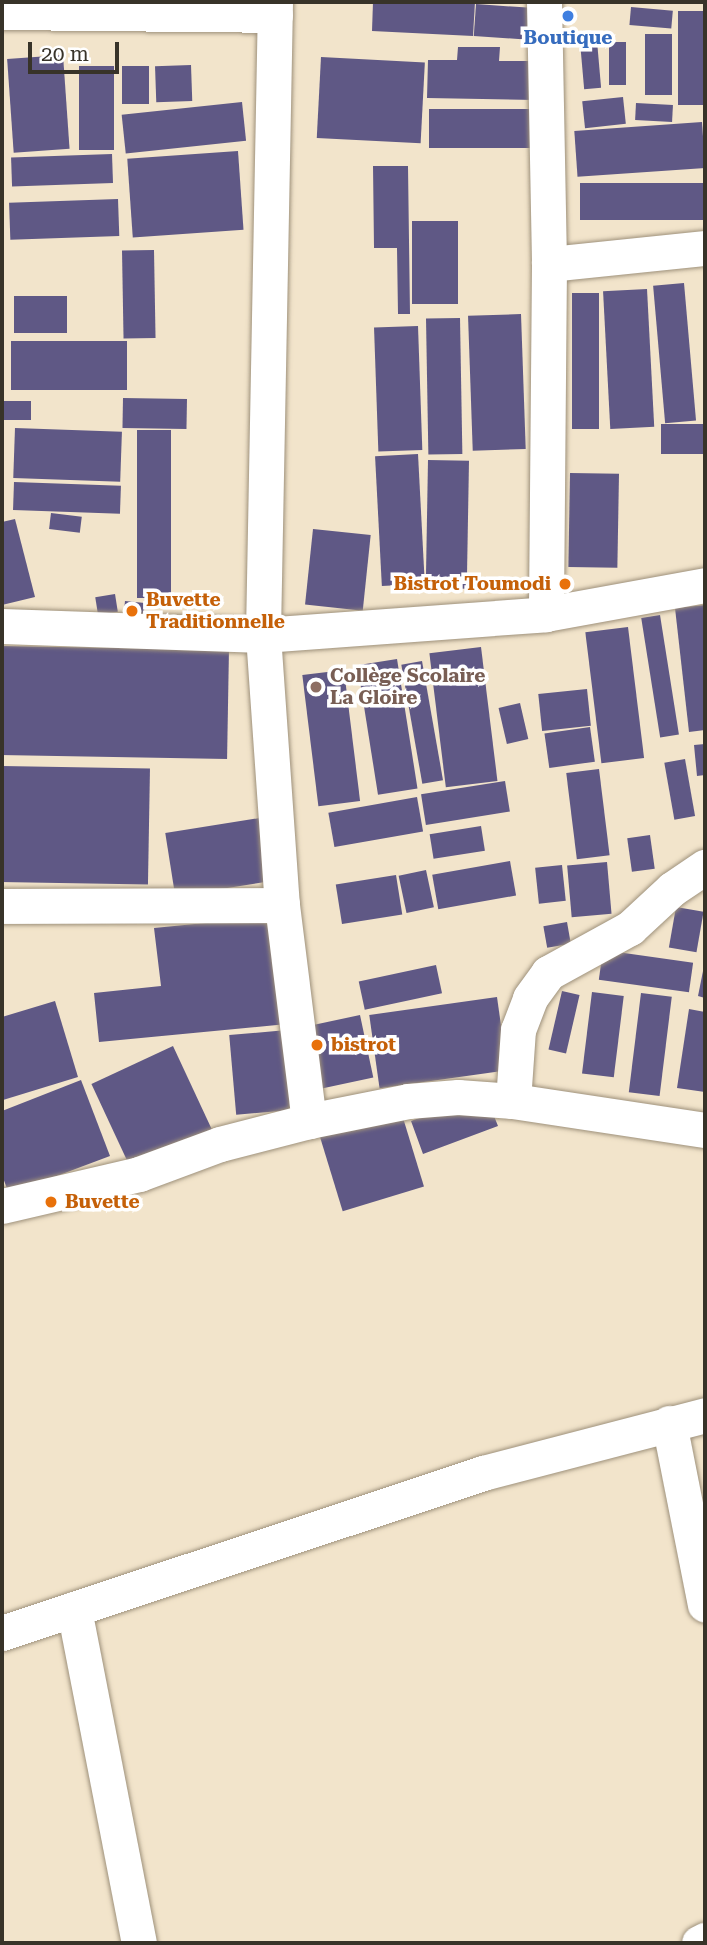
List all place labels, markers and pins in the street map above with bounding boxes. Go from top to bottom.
marker: Boutique [560,8,576,24]
place label: Boutique [524,27,612,49]
place label: Bistrot Toumodi [394,573,551,595]
marker: Bistrot Toumodi [557,576,573,592]
place label: Buvette Traditionnelle [146,589,285,633]
marker: Buvette Traditionnelle [124,603,140,619]
place label: Collège Scolaire La Gloire [330,665,485,709]
marker: Collège Scolaire La Gloire [308,679,324,695]
place label: bistrot [331,1034,396,1056]
marker: bistrot [309,1037,325,1053]
place label: Buvette [65,1191,140,1213]
marker: Buvette [43,1194,59,1210]

